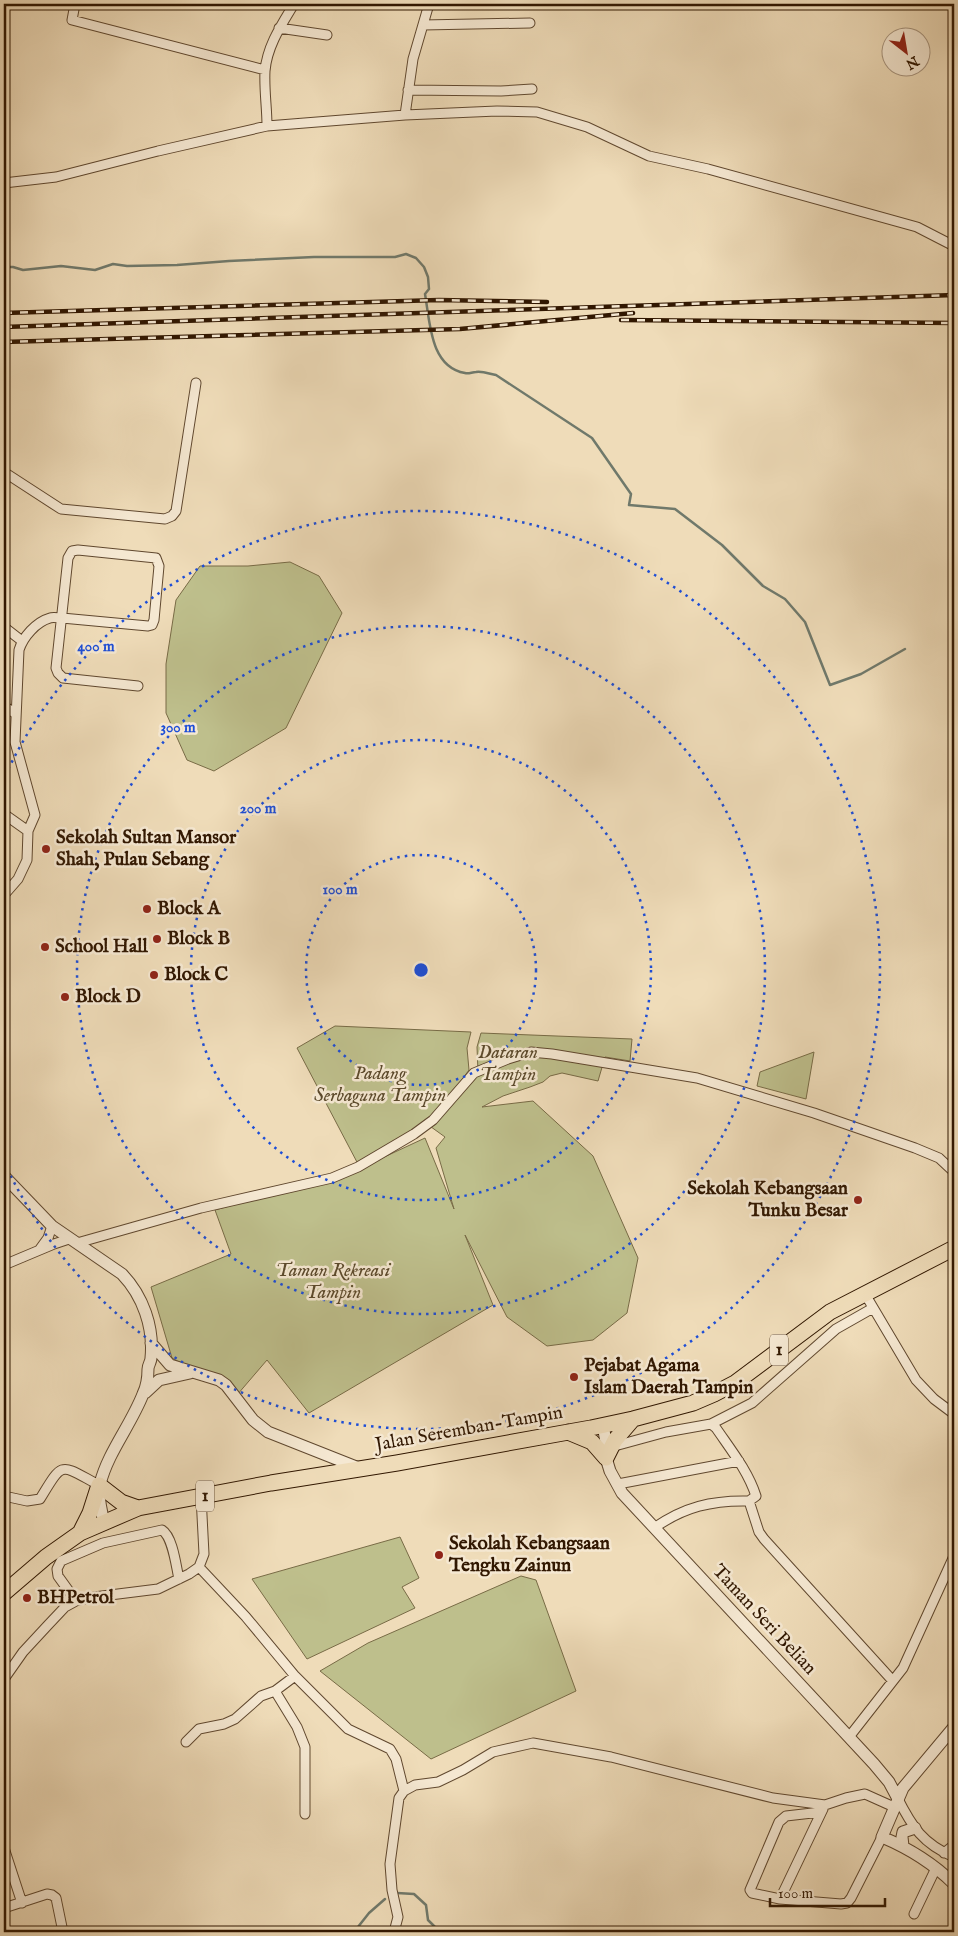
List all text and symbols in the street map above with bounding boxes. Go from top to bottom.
north arrow [880,28,930,78]
text: N [902,51,923,73]
text: 400 m [78,637,115,656]
text: 300 m [160,718,196,737]
text: 200 m [240,799,277,818]
place label: Sekolah Sultan Mansor Shah, Pulau Sebang [56,826,237,872]
marker: Sekolah Sultan Mansor Shah, Pulau Sebang [40,843,52,855]
text: 100 m [322,880,358,899]
place label: Block A [157,897,221,921]
marker: Block A [141,903,153,915]
place label: Block B [167,927,230,951]
marker: Block B [151,933,163,945]
place label: School Hall [55,935,148,959]
marker: School Hall [39,941,51,953]
centre of rings [412,961,430,979]
place label: Block C [164,963,228,987]
marker: Block C [148,969,160,981]
place label: Block D [75,985,141,1009]
marker: Block D [59,991,71,1003]
park label: Dataran Tampin [478,1041,538,1087]
park label: Padang Serbaguna Tampin [314,1062,446,1108]
place label: Sekolah Kebangsaan Tunku Besar [687,1177,849,1223]
marker: Sekolah Kebangsaan Tunku Besar [852,1194,864,1206]
park label: Taman Rekreasi Tampin [276,1259,392,1305]
road number: 1 [770,1334,788,1366]
place label: Pejabat Agama Islam Daerah Tampin [584,1354,753,1400]
marker: Pejabat Agama Islam Daerah Tampin [568,1371,580,1383]
street label: Jalan Seremban-Tampin [371,1401,565,1458]
road number: 1 [196,1480,214,1512]
place label: Sekolah Kebangsaan Tengku Zainun [448,1532,610,1578]
marker: Sekolah Kebangsaan Tengku Zainun [433,1549,445,1561]
street label: Taman Seri Belian [707,1560,821,1680]
place label: BHPetrol [37,1586,115,1610]
marker: BHPetrol [21,1592,33,1604]
scale bar [770,1876,886,1908]
text: 100 m [778,1884,814,1903]

